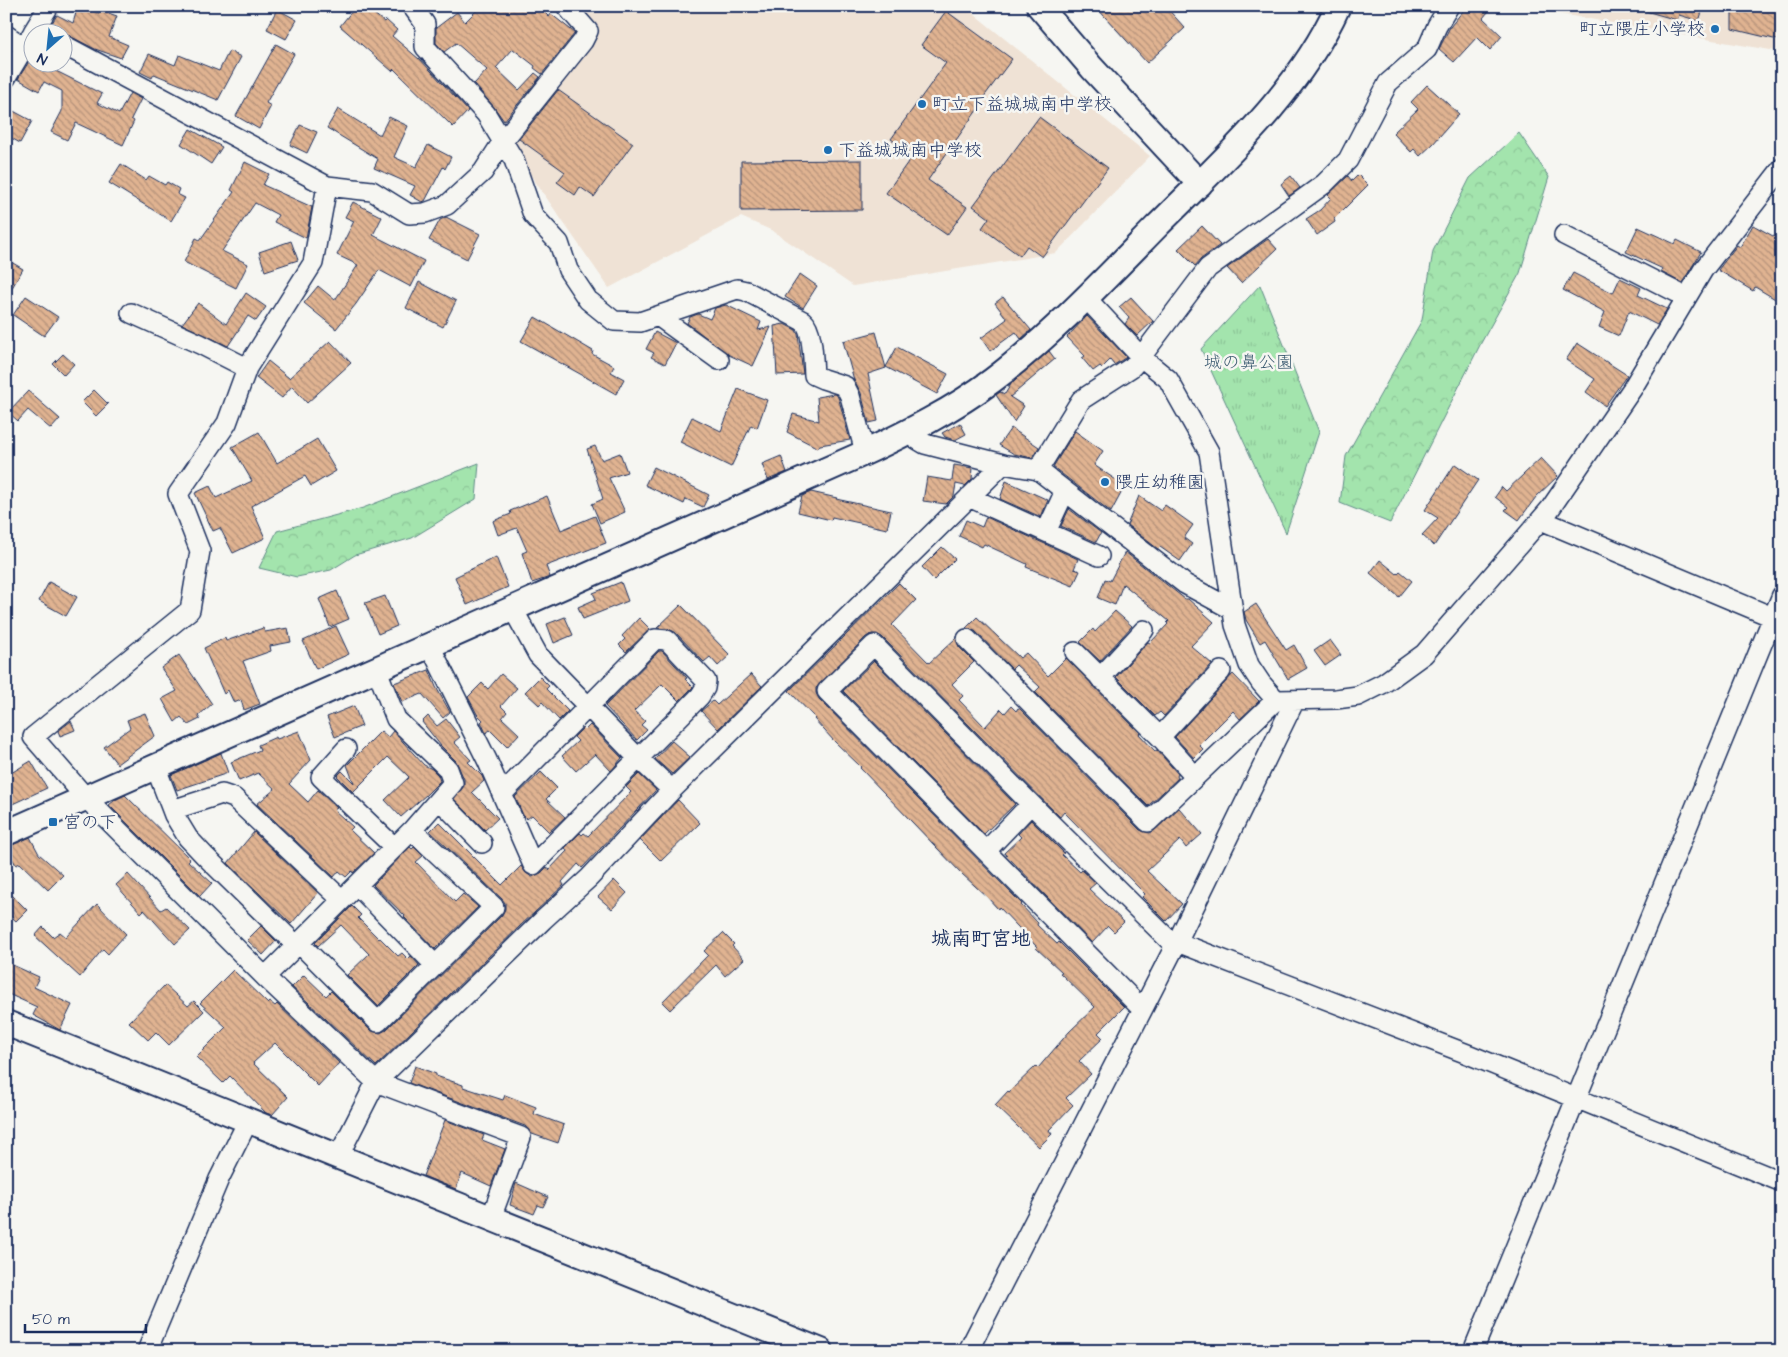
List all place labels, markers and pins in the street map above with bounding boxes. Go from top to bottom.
place label: 町立隈庄小学校 [1579,17,1705,42]
marker: 町立隈庄小学校 [1709,23,1721,35]
place label: 町立下益城城南中学校 [932,92,1112,117]
marker: 町立下益城城南中学校 [916,98,928,110]
place label: 下益城城南中学校 [838,138,982,163]
marker: 下益城城南中学校 [822,144,834,156]
place label: 隈庄幼稚園 [1115,470,1205,495]
marker: 隈庄幼稚園 [1099,476,1111,488]
place label: 宮の下 [63,810,117,835]
marker: 宮の下 [47,816,59,828]

